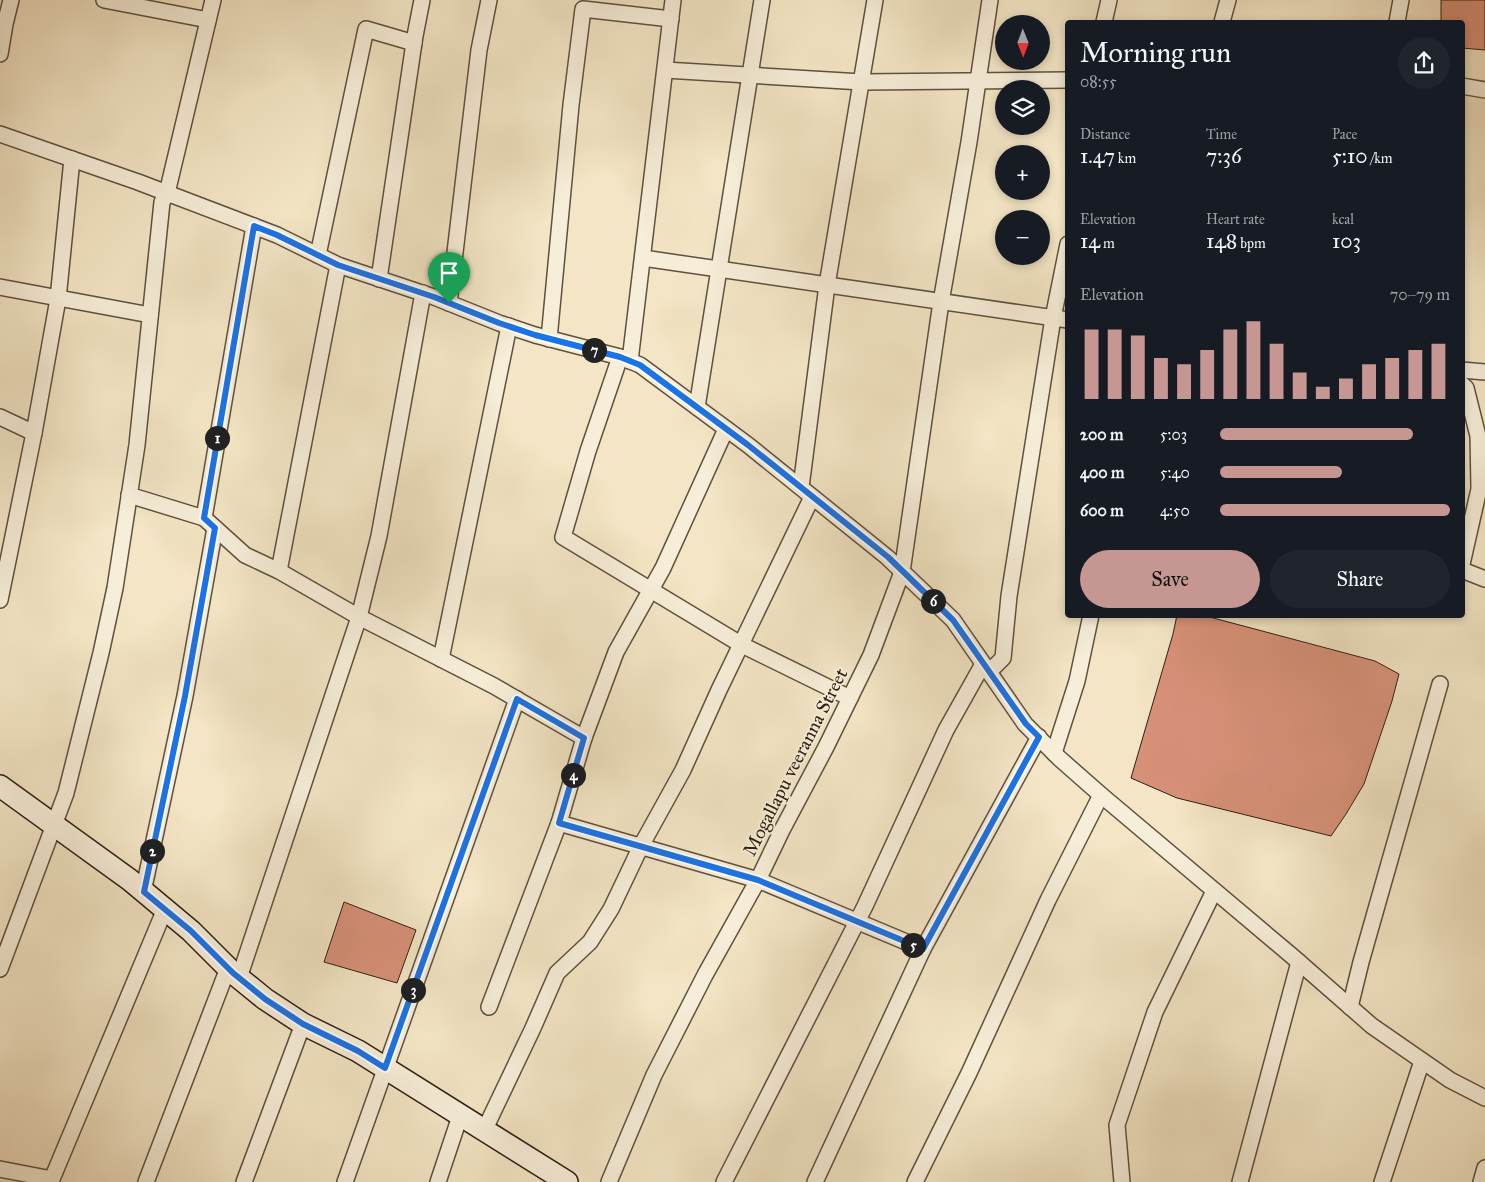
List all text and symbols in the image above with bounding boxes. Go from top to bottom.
north arrow [995,15,1050,70]
map controls [995,15,1050,265]
text: Morning run [1080,35,1231,70]
button: share [1398,37,1450,89]
text: 08:55 [1080,72,1117,91]
button: layers [995,80,1050,135]
text: Distance [1080,126,1130,143]
text: Time [1206,126,1237,143]
text: Pace [1332,126,1357,143]
text: 1.47 [1080,143,1115,169]
text: 7:36 [1206,143,1242,169]
text: 5:10 [1332,143,1367,169]
button: + [995,145,1050,200]
text: km [1115,150,1136,167]
text: /km [1367,150,1393,167]
button: − [995,210,1050,265]
text: Elevation [1080,211,1136,228]
text: Heart rate [1206,211,1265,228]
text: kcal [1332,211,1354,228]
text: 14 [1080,228,1100,254]
text: 148 [1206,228,1237,254]
text: 103 [1332,228,1361,254]
text: m [1100,235,1115,252]
text: bpm [1237,235,1266,252]
pin [428,252,470,303]
icon: arrive [435,259,463,287]
text: Elevation [1080,285,1144,304]
text: 70–79 m [1390,285,1450,304]
pin: 7 [582,338,606,362]
text: 7 [591,342,598,359]
text: 200 m [1080,425,1123,444]
text: 5:03 [1160,425,1187,444]
pin: 1 [204,426,230,450]
text: 1 [215,430,220,447]
text: 400 m [1080,463,1124,482]
text: 5:40 [1160,463,1190,482]
text: 600 m [1080,501,1124,520]
text: 4:50 [1160,501,1190,520]
button: Save [1080,550,1260,608]
button: Share [1270,550,1450,608]
pin: 6 [920,588,946,614]
text: 6 [930,593,937,610]
street label: Mogallapu veeranna Street [738,664,853,860]
pin: 4 [560,762,586,788]
text: 4 [570,767,577,784]
pin: 2 [140,838,164,864]
text: 2 [149,843,156,860]
pin: 5 [900,932,926,958]
text: 5 [910,937,917,954]
pin: 3 [400,978,426,1002]
text: 3 [411,982,416,999]

